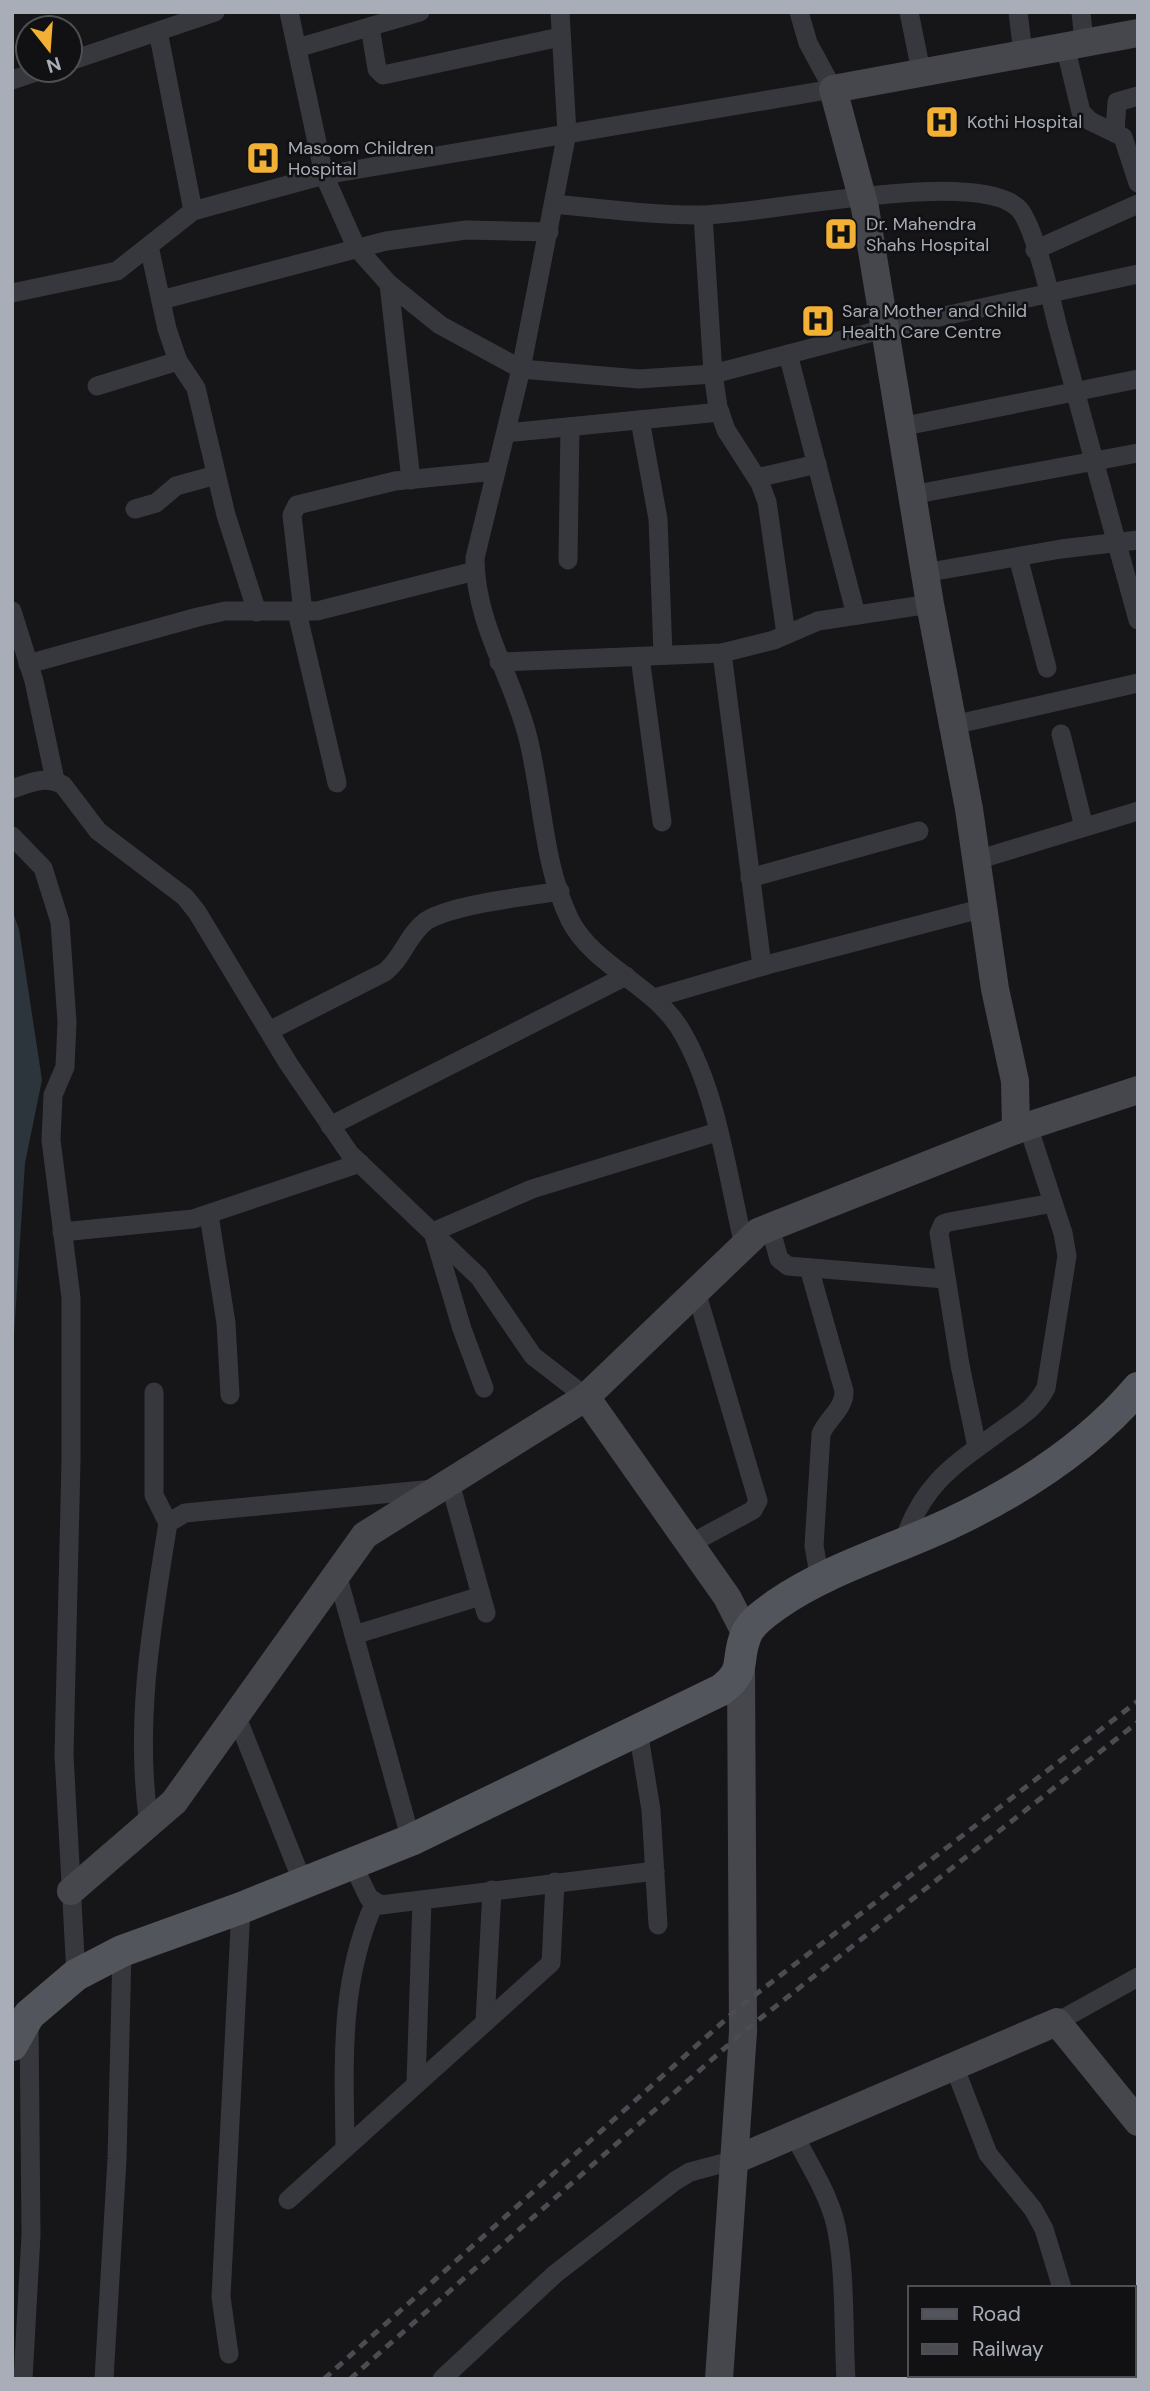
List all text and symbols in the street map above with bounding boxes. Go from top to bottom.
north arrow [14,14,84,84]
text: N [44,51,64,79]
hospital icon: Kothi Hospital [923,103,961,141]
place label: Kothi Hospital [967,110,1082,134]
place label: Masoom Children Hospital [288,136,434,181]
hospital icon: Masoom Children Hospital [244,139,282,177]
place label: Dr. Mahendra Shahs Hospital [866,212,989,257]
hospital icon: Dr. Mahendra Shahs Hospital [822,215,860,253]
place label: Sara Mother and Child Health Care Centre [842,299,1027,344]
hospital icon: Sara Mother and Child Health Care Centre [799,302,837,340]
legend [908,2286,1136,2377]
text: Road [972,2300,1021,2328]
text: Railway [972,2335,1044,2363]

